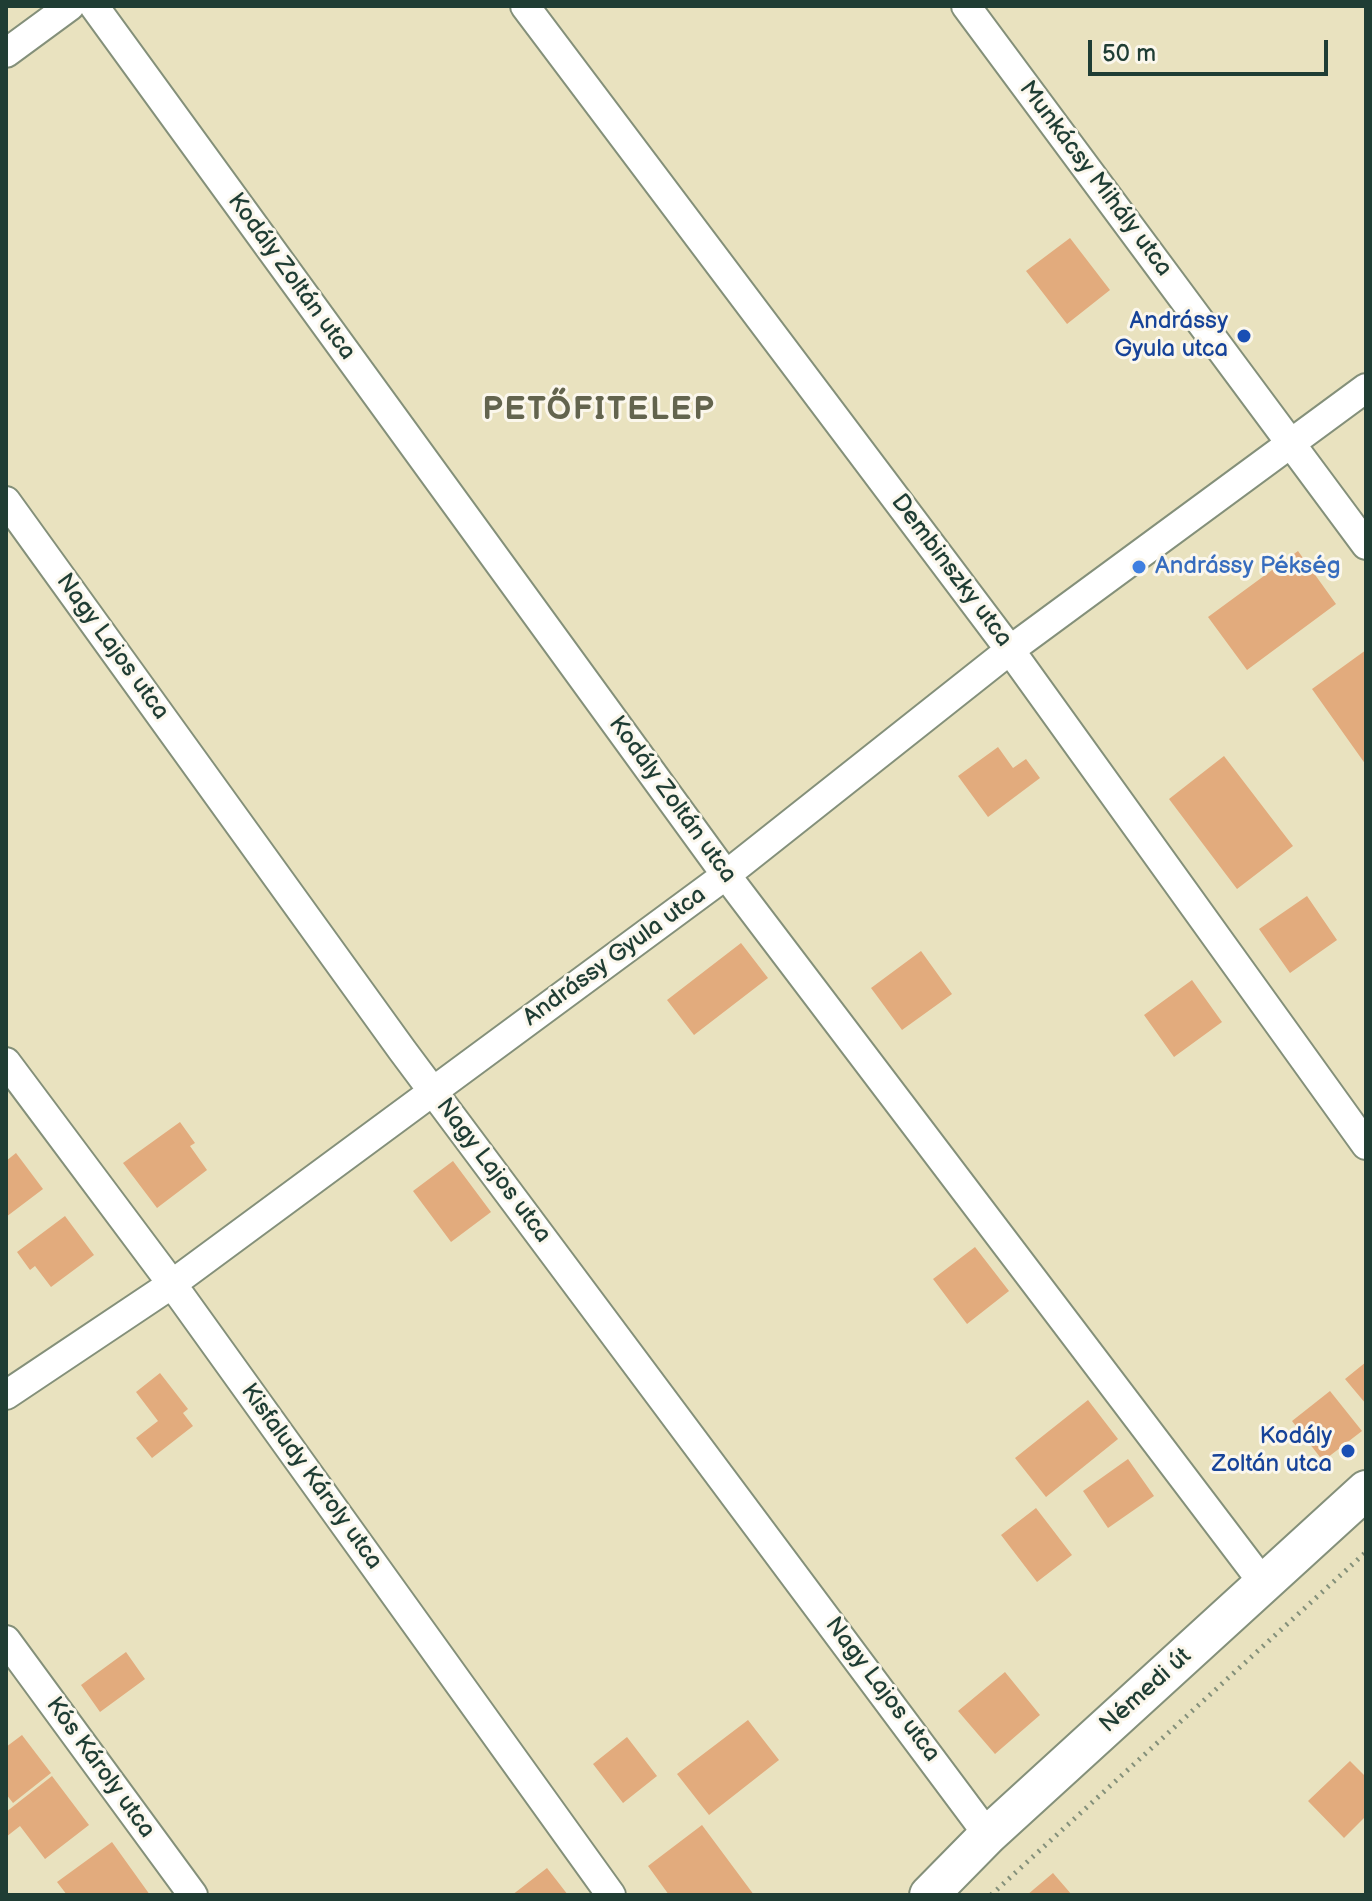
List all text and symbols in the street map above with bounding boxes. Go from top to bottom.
scale bar [1092,24,1332,74]
text: 50 m [1102,39,1156,68]
street label: Munkácsy Mihály utca [1012,76,1178,282]
street label: Kodály Zoltán utca [221,188,361,366]
place label: Andrássy Gyula utca [1114,308,1228,364]
marker: Andrássy Gyula utca [1235,327,1253,345]
district label: PETŐFITELEP [483,392,715,430]
street label: Dembinszky utca [884,489,1018,653]
place label: Andrássy Pékség [1155,553,1341,581]
marker: Andrássy Pékség [1130,558,1148,576]
street label: Nagy Lajos utca [49,568,175,726]
street label: Kodály Zoltán utca [602,711,742,889]
street label: Andrássy Gyula utca [518,881,712,1033]
street label: Nagy Lajos utca [429,1093,557,1249]
street label: Kisfaludy Károly utca [234,1379,388,1575]
place label: Kodály Zoltán utca [1212,1423,1332,1479]
marker: Kodály Zoltán utca [1339,1442,1357,1460]
street label: Nagy Lajos utca [818,1612,946,1768]
street label: Némedi út [1094,1643,1198,1739]
street label: Kós Károly utca [39,1692,161,1844]

